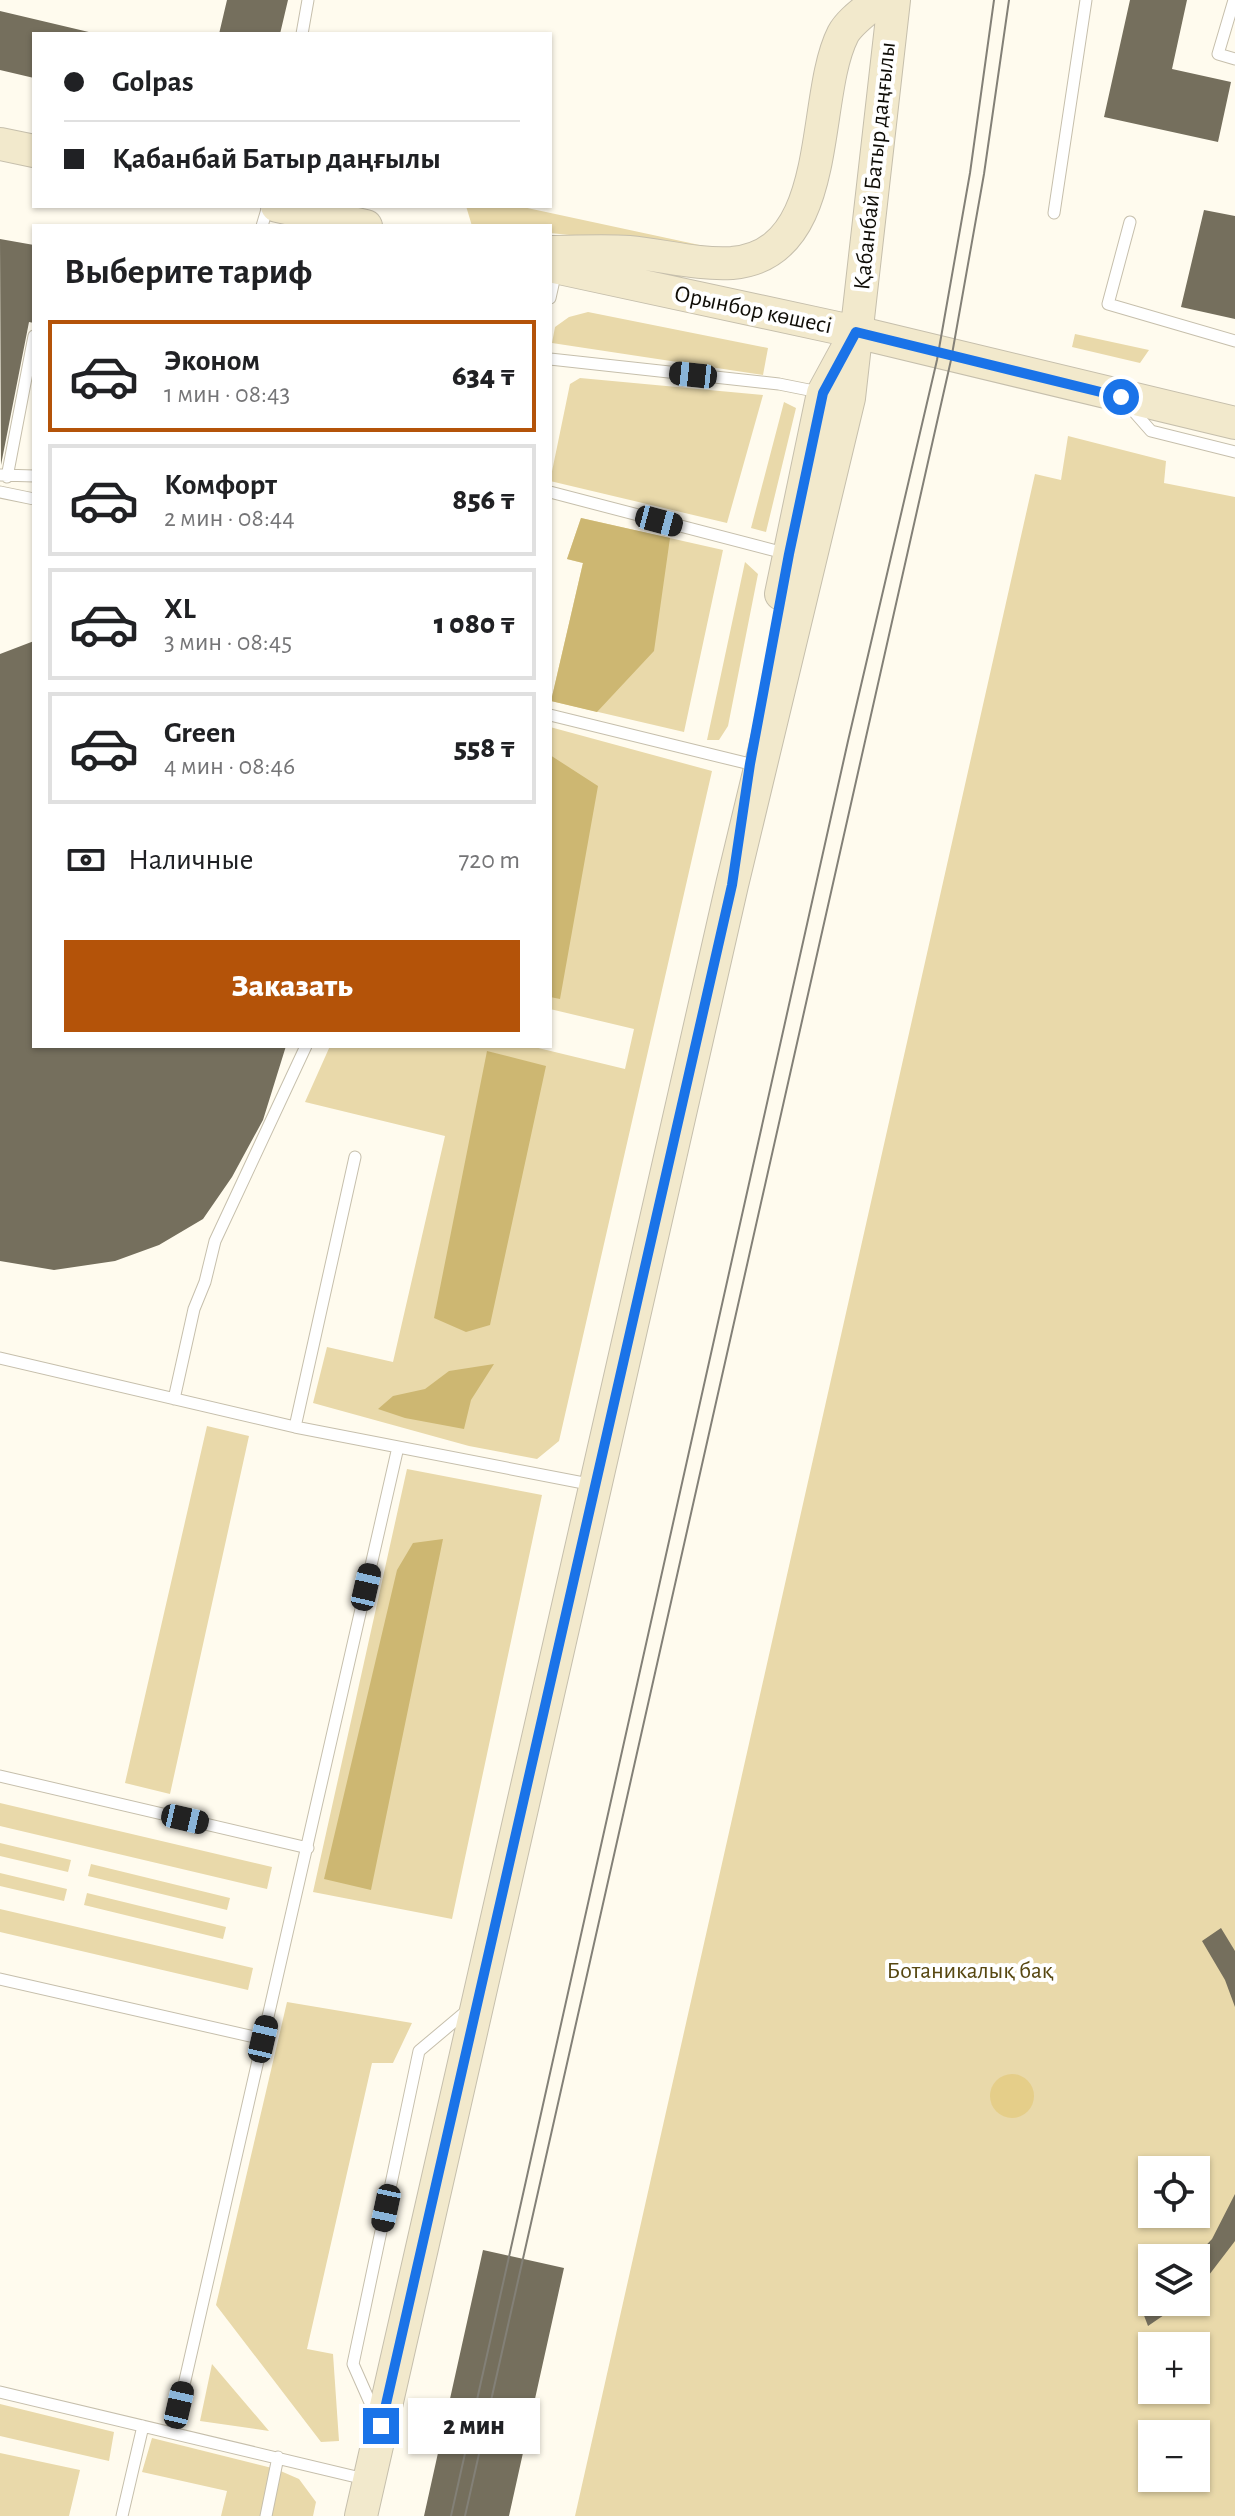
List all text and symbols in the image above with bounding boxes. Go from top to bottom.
street label: Қабанбай Батыр даңғылы [850,41,900,291]
text: Golpas [112,67,194,97]
text: Қабанбай Батыр даңғылы [112,144,441,174]
text: Выберите тариф [64,254,312,290]
street label: Орынбор көшесі [672,282,834,338]
icon: car [68,340,140,412]
text: Эконом [164,346,260,376]
text: 634 ₸ [452,361,516,391]
car [668,361,718,389]
route start [1103,379,1139,415]
text: 1 мин · 08:43 [164,381,290,407]
icon: car [68,464,140,536]
text: Комфорт [164,470,277,500]
text: 856 ₸ [452,485,516,515]
car [633,503,685,539]
text: 2 мин · 08:44 [164,505,295,531]
icon: car [68,588,140,660]
text: XL [164,594,196,624]
text: 1 080 ₸ [434,609,516,639]
text: 3 мин · 08:45 [164,629,292,655]
icon: car [68,712,140,784]
text: Green [164,718,236,748]
text: 558 ₸ [454,733,516,763]
text: 4 мин · 08:46 [164,753,295,779]
icon: cash [64,838,108,882]
text: Наличные [128,845,254,875]
text: 720 m [459,847,520,873]
button: Заказать [64,940,520,1032]
car [349,1561,383,1613]
car [159,1802,211,1836]
park label: Ботаникалық бақ [887,1959,1054,1983]
car [246,2013,280,2065]
map controls [1138,2156,1210,2492]
button: locate [1138,2156,1210,2228]
car [369,2182,403,2234]
button: layers [1138,2244,1210,2316]
button: + [1138,2332,1210,2404]
car [162,2379,196,2431]
callout: 2 мин [409,2398,541,2454]
route end [363,2408,399,2444]
text: 2 мин [443,2413,505,2439]
button: − [1138,2420,1210,2492]

